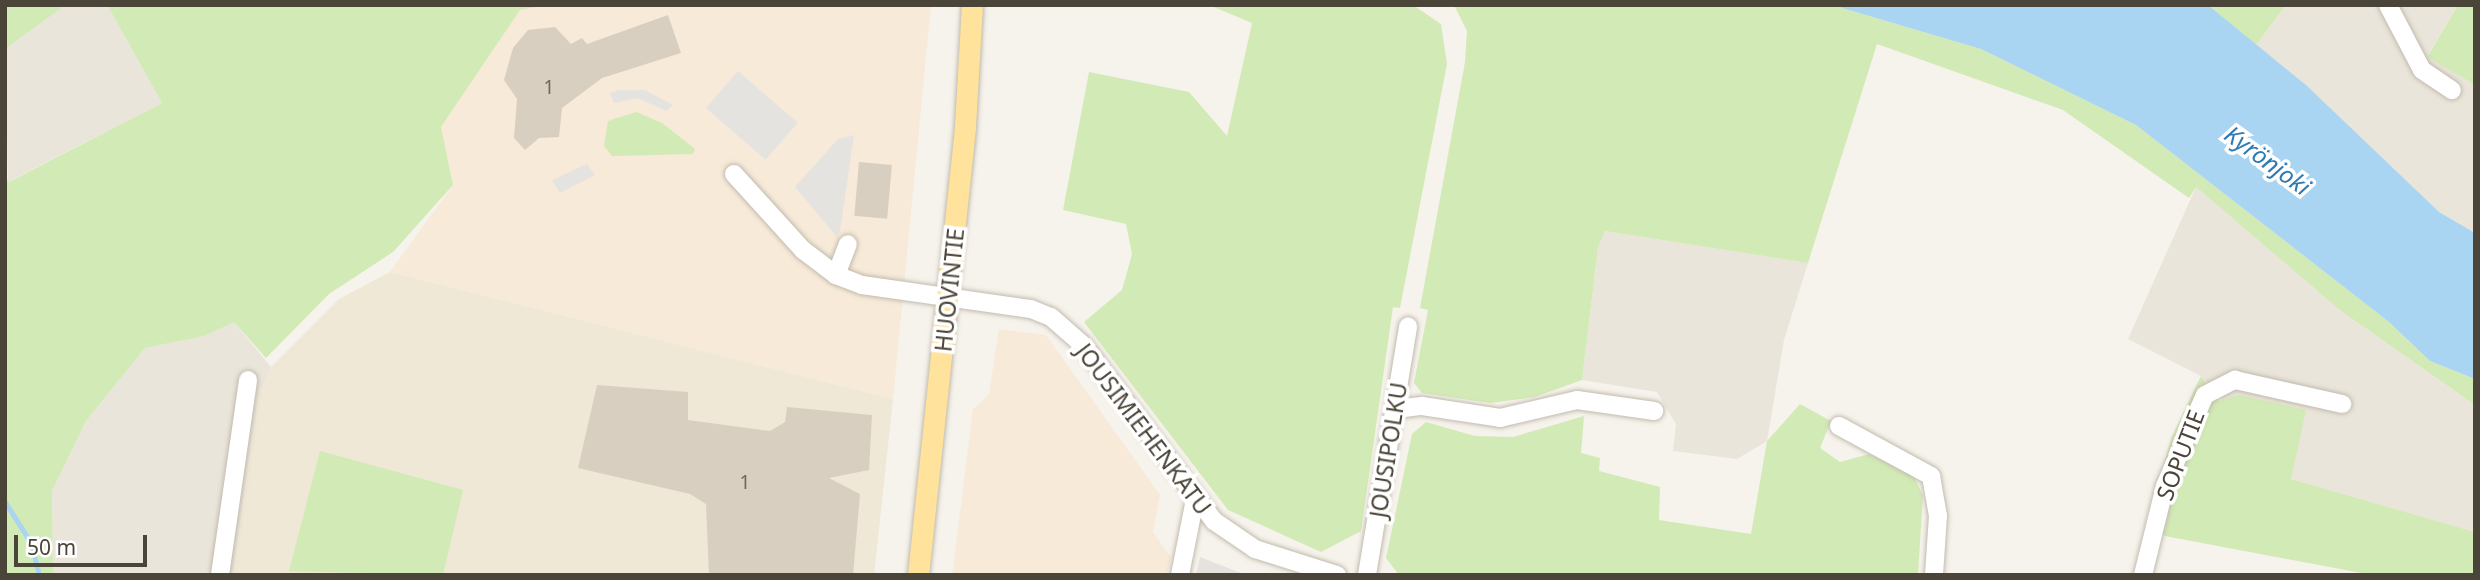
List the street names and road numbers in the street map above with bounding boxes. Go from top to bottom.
street label: HUOVINTIE [929,227,969,353]
street label: JOUSIMIEHENKATU [1071,338,1217,520]
street label: JOUSIPOLKU [1364,380,1412,520]
street label: SOPUTIE [2150,406,2210,504]

